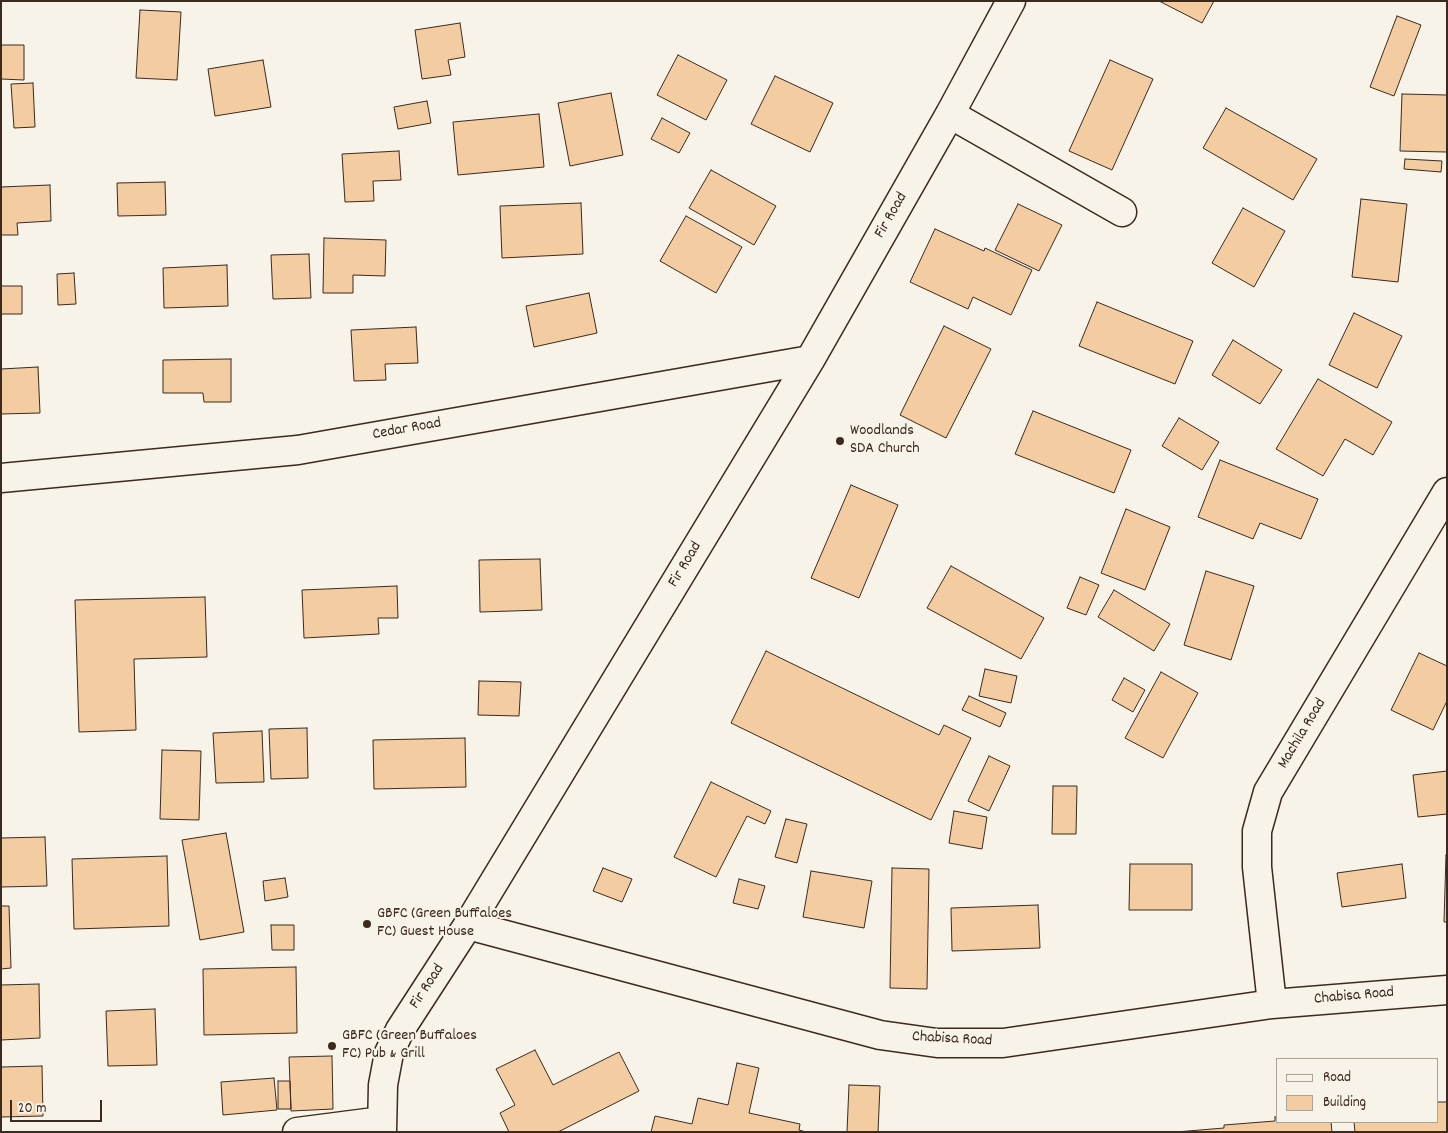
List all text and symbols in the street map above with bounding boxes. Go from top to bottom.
street label: Fir Road [871,190,913,242]
street label: Cedar Road [371,415,443,445]
place label: Woodlands SDA Church [850,422,920,460]
marker: Woodlands SDA Church [834,435,846,447]
street label: Fir Road [665,539,707,591]
street label: Machila Road [1275,695,1331,773]
place label: GBFC (Green Buffaloes FC) Guest House [377,905,512,943]
marker: GBFC (Green Buffaloes FC) Guest House [361,918,373,930]
street label: Fir Road [406,961,450,1013]
street label: Chabisa Road [1313,984,1395,1010]
place label: GBFC (Green Buffaloes FC) Pub & Grill [342,1027,477,1065]
street label: Chabisa Road [911,1028,993,1052]
marker: GBFC (Green Buffaloes FC) Pub & Grill [326,1040,338,1052]
legend [1276,1058,1438,1123]
text: Road [1323,1067,1351,1089]
scale bar [12,1090,105,1122]
text: Building [1323,1092,1366,1114]
text: 20 m [18,1098,46,1120]

